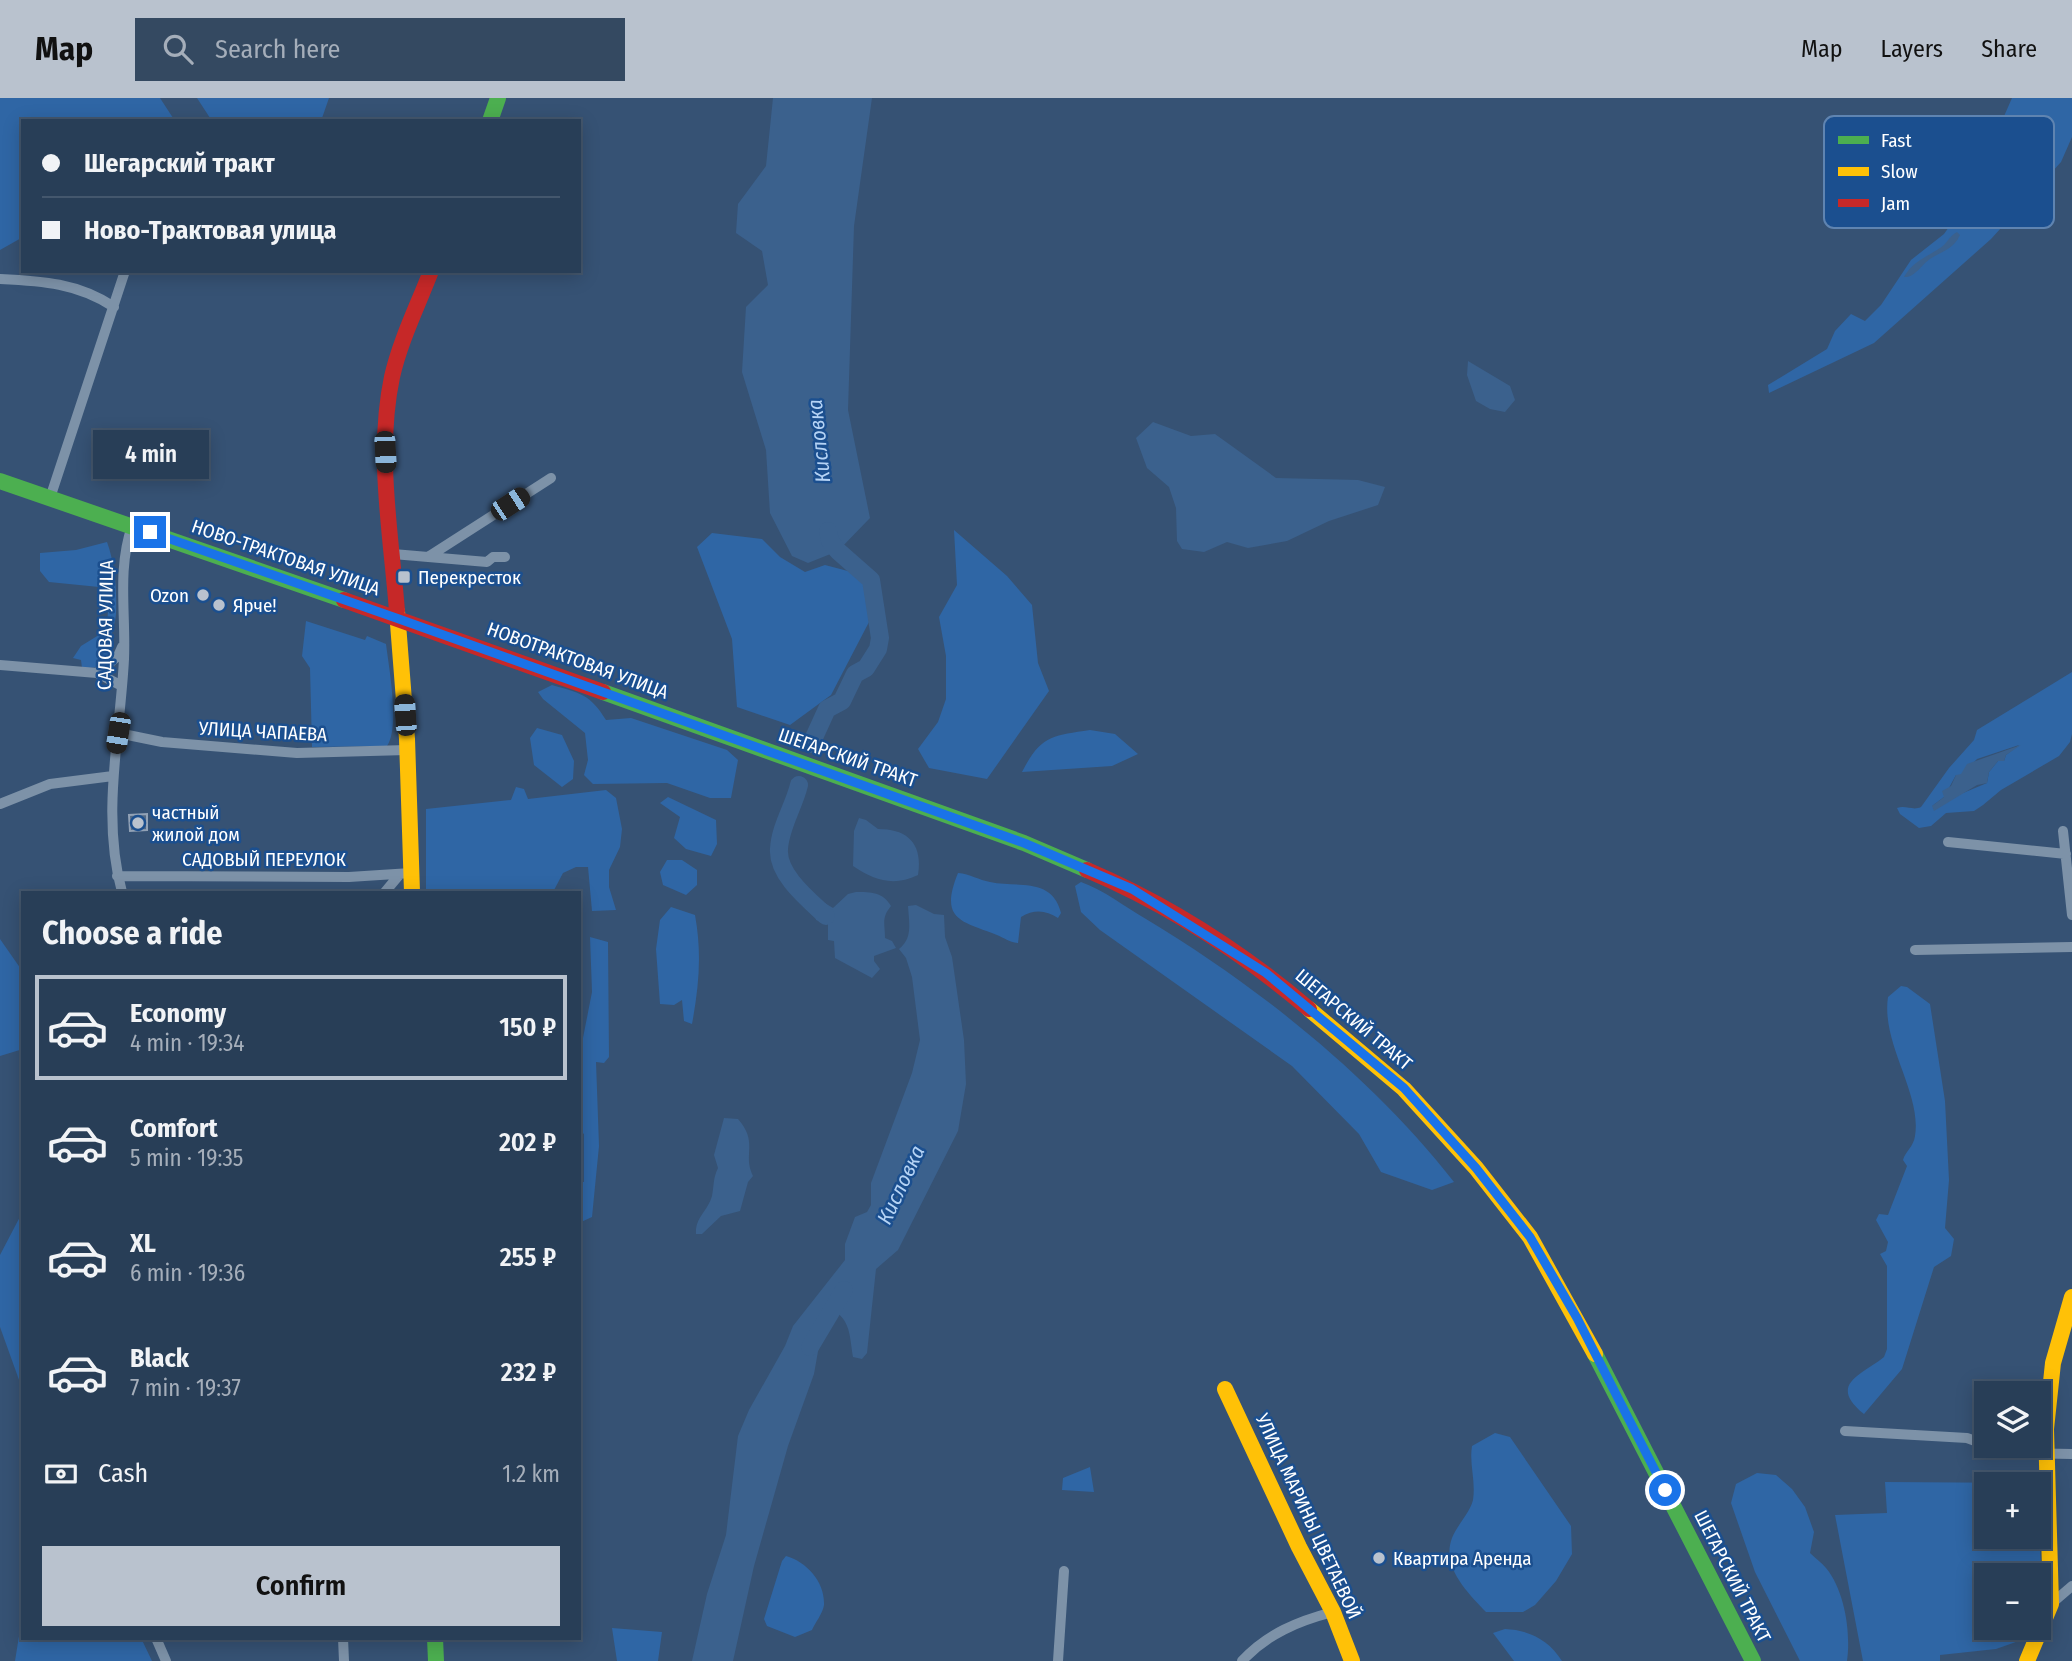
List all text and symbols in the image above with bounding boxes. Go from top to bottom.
search box [135,18,625,81]
text: Map [35,29,93,69]
icon: search [159,30,197,68]
text: Search here [215,34,340,65]
text: Map [1801,35,1843,63]
text: Layers [1881,35,1943,63]
text: Share [1981,35,2037,63]
legend [1824,116,2054,228]
text: Fast [1881,129,1912,152]
text: Шегарский тракт [84,148,275,179]
text: Slow [1881,160,1918,183]
text: Jam [1881,192,1910,215]
text: Ново-Трактовая улица [84,215,336,246]
water label: Кисловка [802,398,836,484]
callout: 4 min [92,430,208,480]
car [374,430,397,474]
text: 4 min [125,440,177,468]
car [487,484,534,524]
street label: НОВО-ТРАКТОВАЯ УЛИЦА [189,514,383,601]
route end [134,516,166,548]
street label: САДОВАЯ УЛИЦА [93,560,118,690]
place label: Перекресток [418,566,521,589]
marker: Перекресток [396,569,412,585]
place label: Ozon [150,584,189,607]
marker: Ozon [195,587,211,603]
place label: Ярче! [233,594,277,617]
marker: Ярче! [211,597,227,613]
street label: НОВОТРАКТОВАЯ УЛИЦА [484,617,672,704]
car [394,693,417,737]
car [105,711,132,755]
street label: УЛИЦА ЧАПАЕВА [197,717,328,746]
street label: ШЕГАРСКИЙ ТРАКТ [775,723,920,792]
place label: частный жилой дом [152,801,240,846]
marker: частный жилой дом [130,815,146,831]
street label: САДОВЫЙ ПЕРЕУЛОК [182,848,346,871]
text: Choose a ride [42,914,223,952]
street label: ШЕГАРСКИЙ ТРАКТ [1291,964,1417,1075]
icon: car [46,996,109,1059]
text: Economy [130,998,226,1029]
text: 150 ₽ [499,1012,556,1043]
text: 4 min · 19:34 [130,1029,244,1057]
icon: car [46,1111,109,1174]
text: Comfort [130,1113,218,1144]
text: 202 ₽ [499,1127,556,1158]
water label: Кисловка [871,1141,931,1229]
text: 5 min · 19:35 [130,1144,243,1172]
icon: car [46,1226,109,1289]
text: XL [130,1228,156,1259]
text: 255 ₽ [500,1242,556,1273]
text: 6 min · 19:36 [130,1259,245,1287]
icon: car [46,1341,109,1404]
text: Black [130,1343,189,1374]
text: 232 ₽ [501,1357,556,1388]
text: 7 min · 19:37 [130,1374,241,1402]
map controls [1974,1381,2051,1640]
button: layers [1974,1381,2051,1458]
street label: УЛИЦА МАРИНЫ ЦВЕТАЕВОЙ [1250,1409,1366,1623]
icon: cash [42,1455,80,1493]
text: Cash [98,1458,148,1489]
text: 1.2 km [502,1460,560,1488]
button: + [1974,1472,2051,1549]
route start [1649,1474,1681,1506]
street label: ШЕГАРСКИЙ ТРАКТ [1689,1506,1776,1646]
button: Confirm [42,1546,560,1626]
place label: Квартира Аренда [1393,1547,1532,1570]
marker: Квартира Аренда [1371,1550,1387,1566]
button: − [1974,1563,2051,1640]

